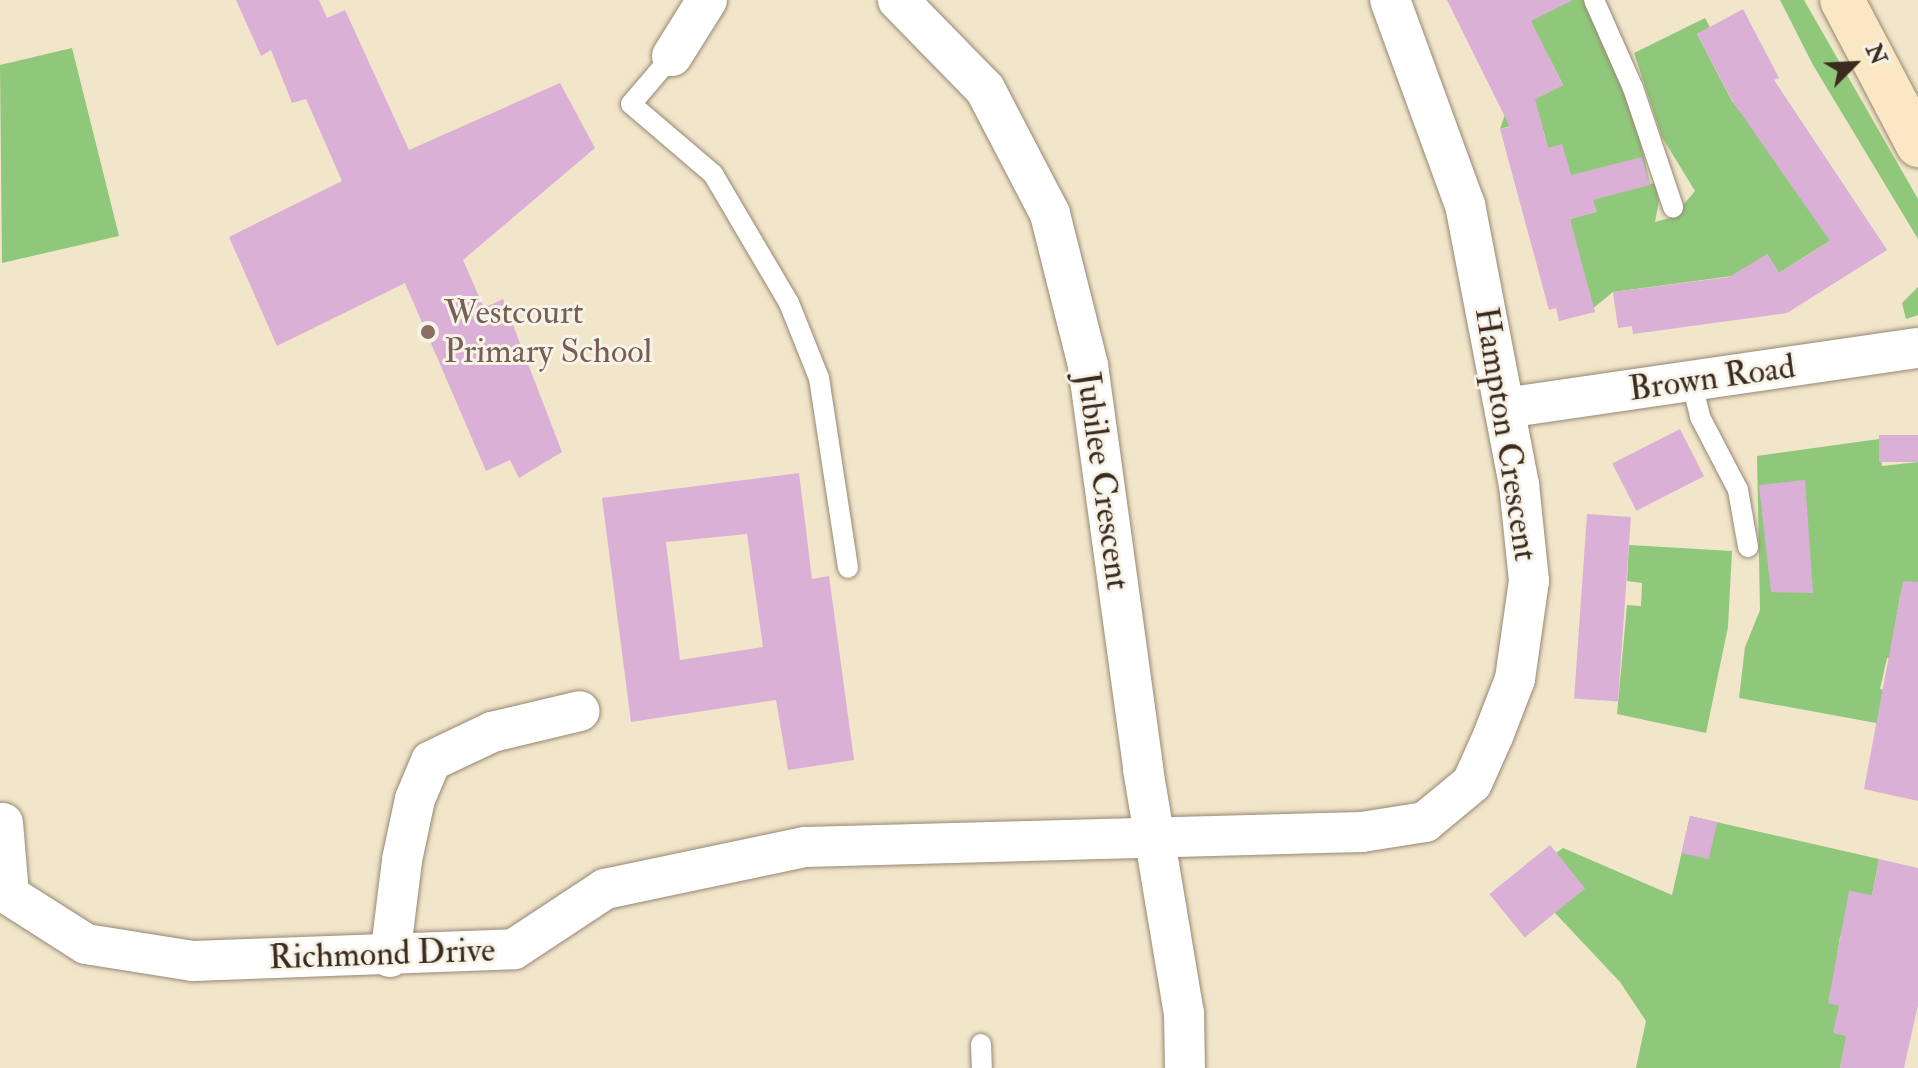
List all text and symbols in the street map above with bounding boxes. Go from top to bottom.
north arrow [1814,24,1894,104]
text: N [1859,40,1893,69]
place label: Westcourt Primary School [444,292,652,372]
street label: Hampton Crescent [1466,304,1546,564]
marker: Westcourt Primary School [419,323,437,341]
street label: Brown Road [1626,346,1798,410]
street label: Jubilee Crescent [1068,369,1138,593]
street label: Richmond Drive [268,930,496,978]

